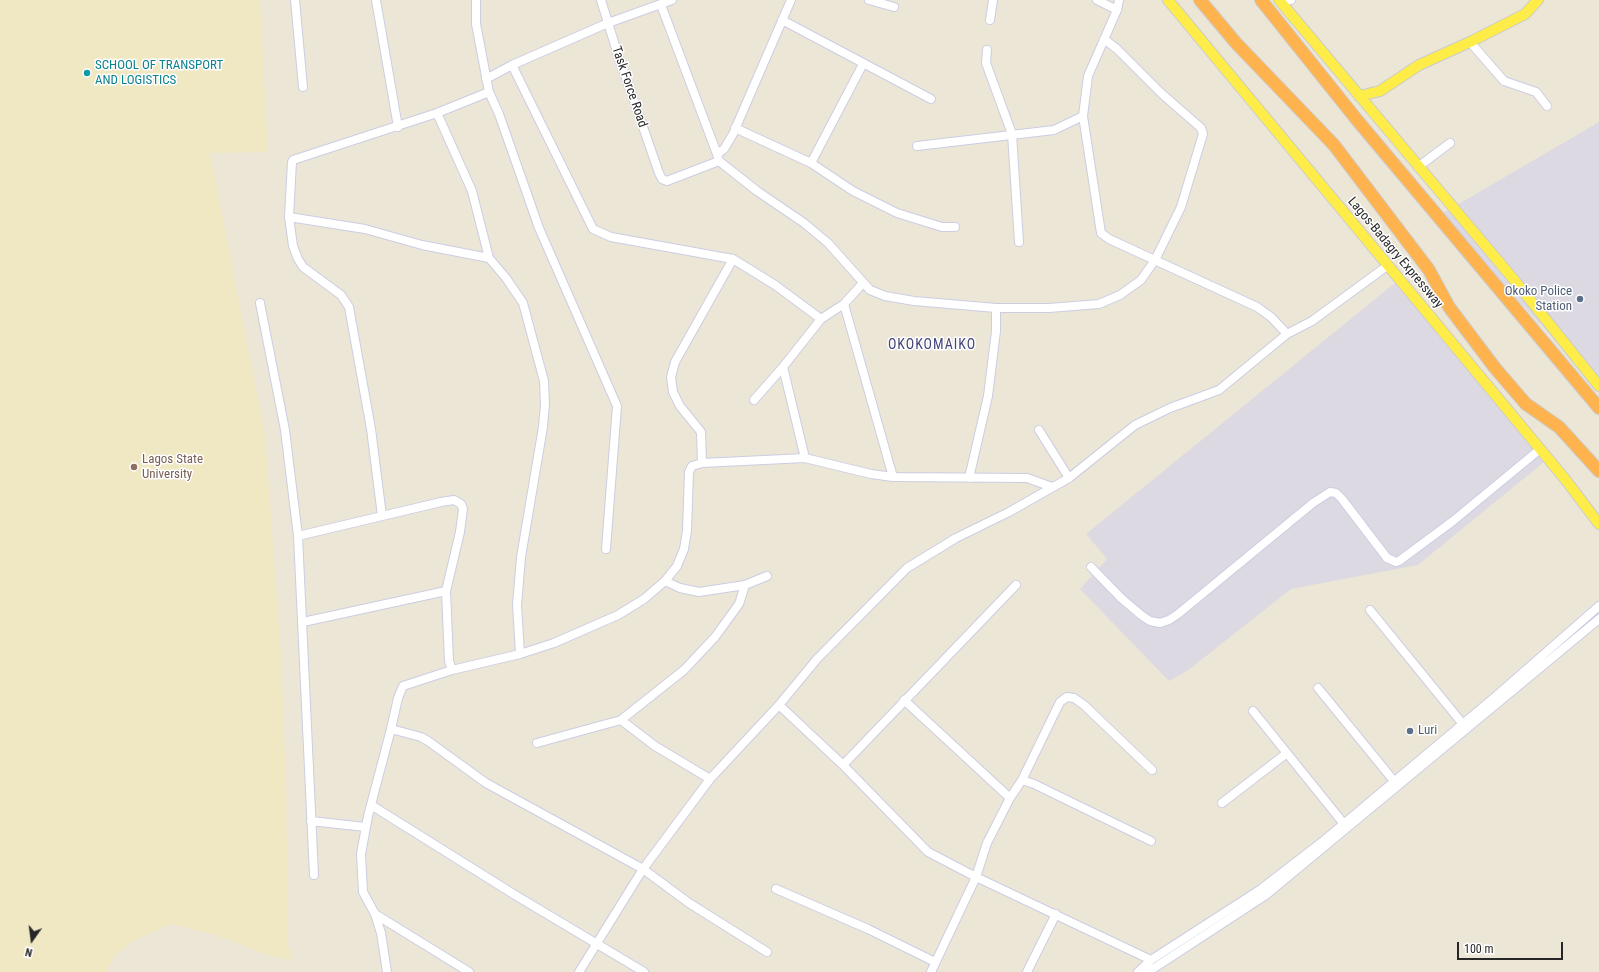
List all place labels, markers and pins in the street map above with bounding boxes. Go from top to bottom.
place label: SCHOOL OF TRANSPORT AND LOGISTICS [95,58,223,89]
marker: SCHOOL OF TRANSPORT AND LOGISTICS [82,68,92,78]
place label: Okoko Police Station [1505,284,1572,315]
marker: Okoko Police Station [1575,294,1585,304]
place label: Lagos State University [142,452,203,483]
marker: Lagos State University [129,462,139,472]
place label: Luri [1418,723,1437,739]
marker: Luri [1405,726,1415,736]

